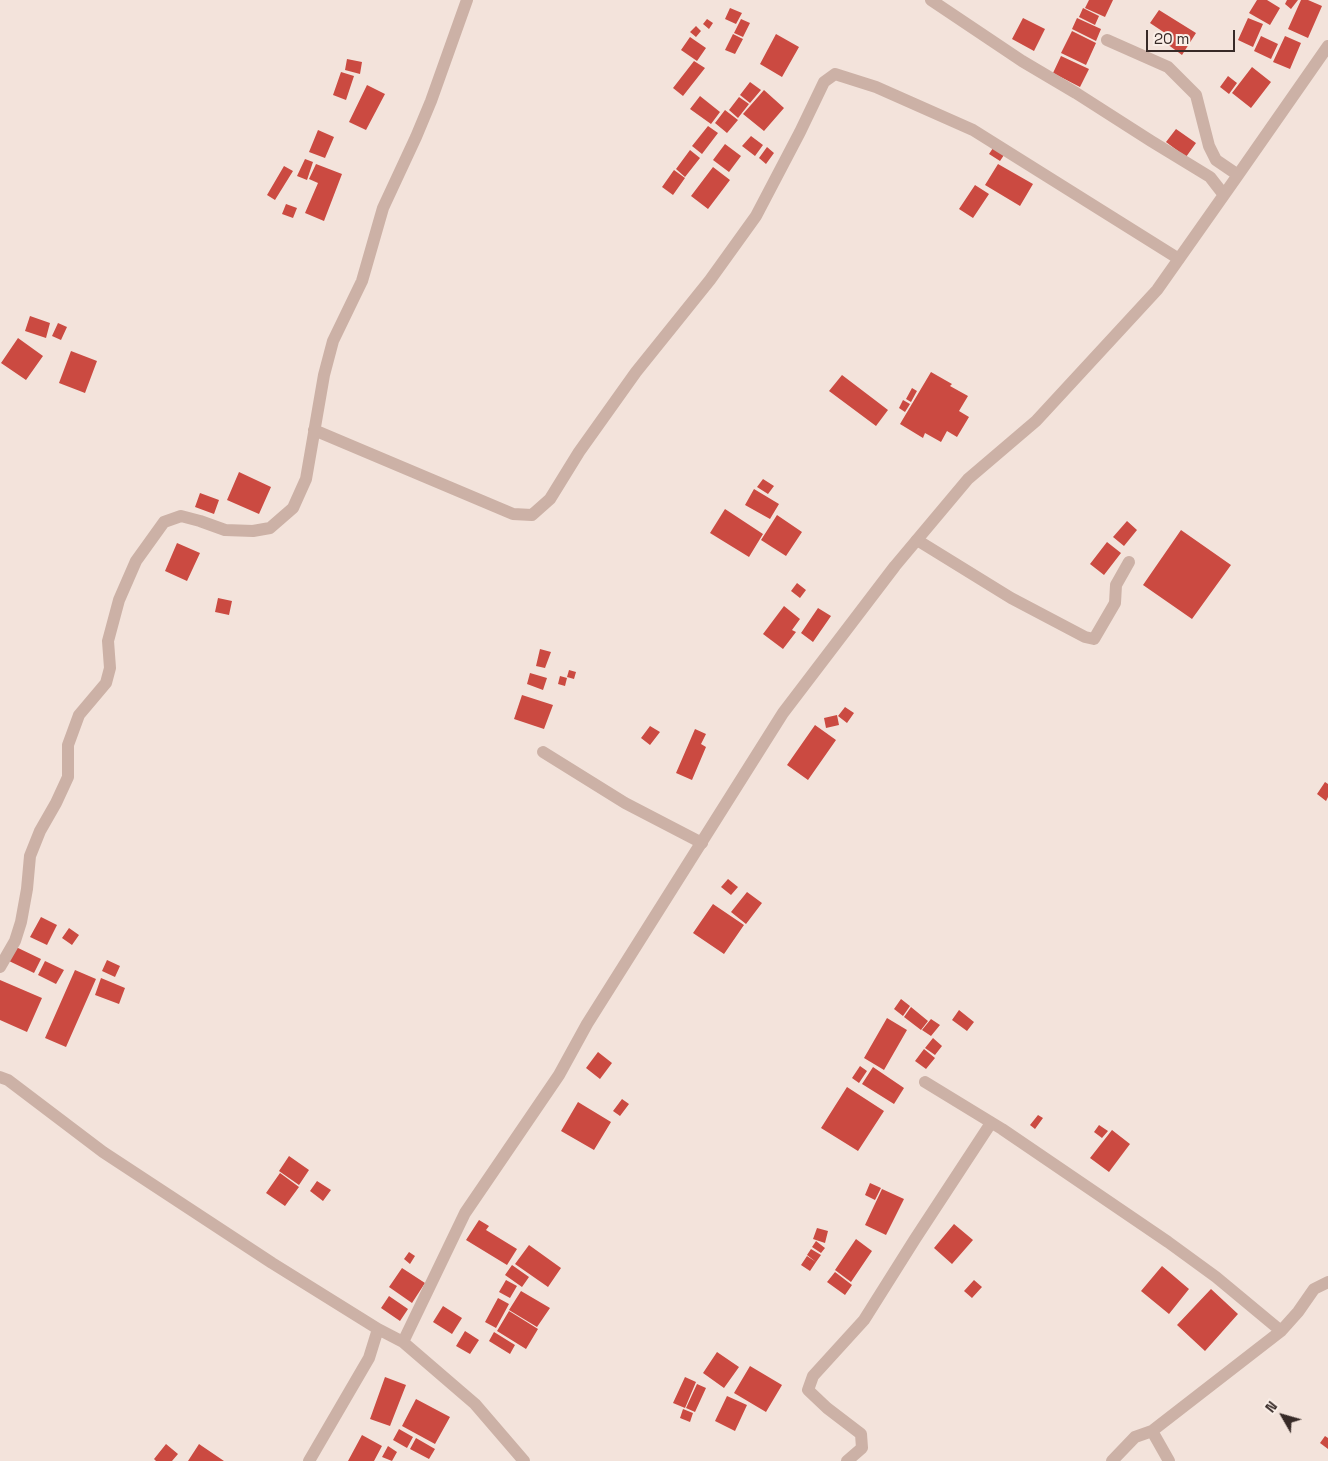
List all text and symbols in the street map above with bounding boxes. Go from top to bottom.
scale bar [1148,20,1237,52]
text: 20 m [1154,29,1189,48]
north arrow [1258,1391,1308,1441]
text: N [1261,1398,1281,1416]

